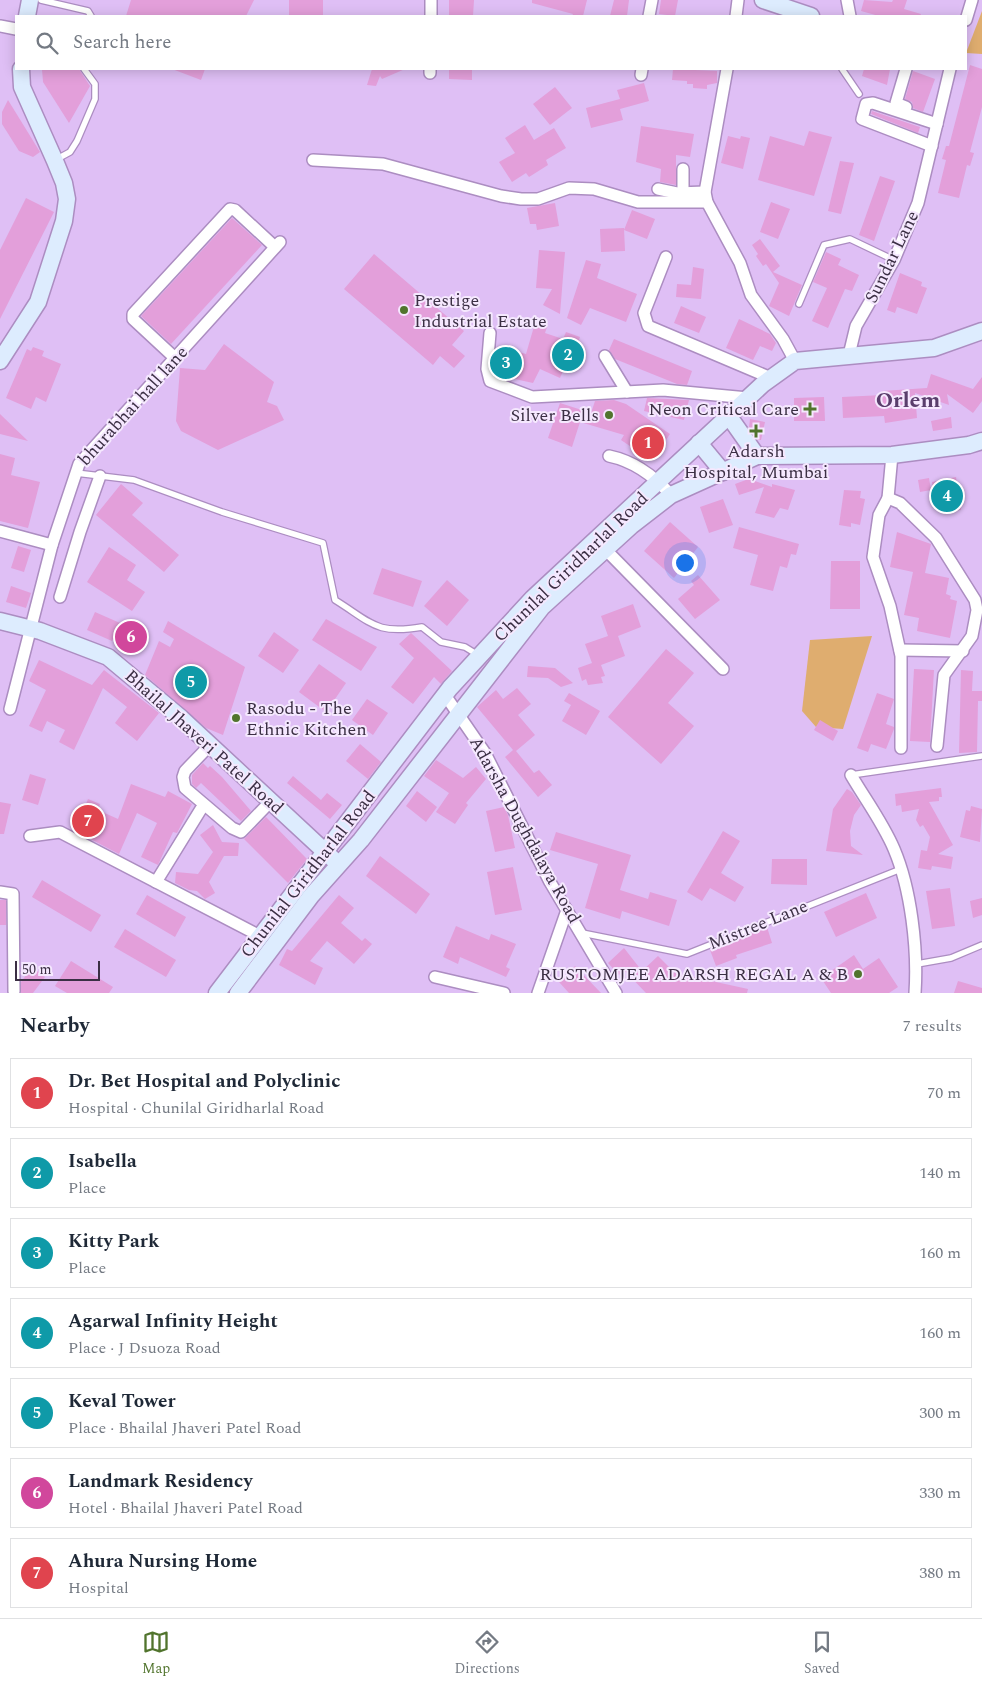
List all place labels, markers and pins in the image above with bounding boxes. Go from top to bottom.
place label: Prestige Industrial Estate [414,287,547,335]
marker: Prestige Industrial Estate [398,304,410,316]
pin: 2 [552,336,584,374]
pin: 3 [490,344,522,382]
place label: Neon Critical Care [649,396,799,423]
place label: Silver Bells [510,402,599,429]
marker: Neon Critical Care [803,402,817,416]
marker: Silver Bells [603,409,615,421]
pin: 1 [632,424,664,462]
marker: Adarsh Hospital, Mumbai [749,424,763,438]
place label: Adarsh Hospital, Mumbai [684,438,828,486]
pin: 4 [931,477,963,515]
pin: 6 [115,618,147,656]
pin: 5 [175,663,207,701]
place label: Rasodu - The Ethnic Kitchen [246,695,367,743]
marker: Rasodu - The Ethnic Kitchen [230,712,242,724]
pin: 7 [72,802,104,840]
place label: RUSTOMJEE ADARSH REGAL A & B [539,961,848,988]
marker: RUSTOMJEE ADARSH REGAL A & B [852,968,864,980]

